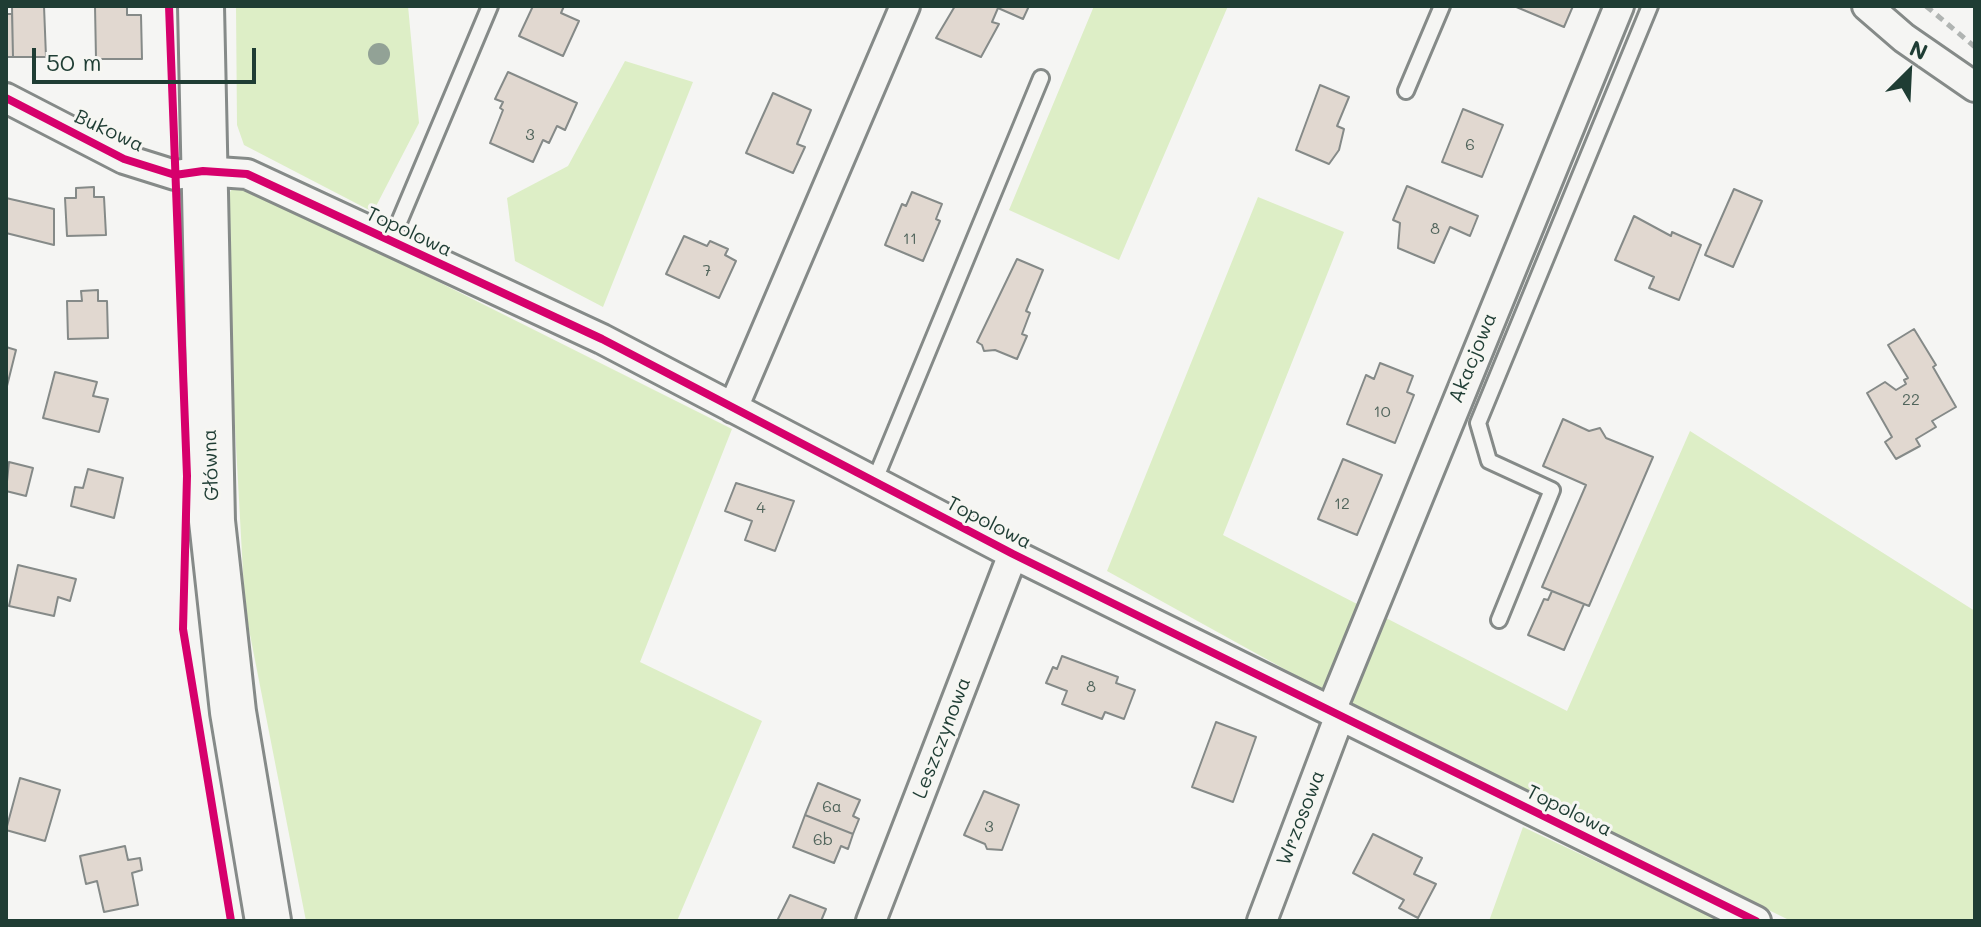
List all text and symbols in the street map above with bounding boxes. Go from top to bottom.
scale bar [36,32,260,82]
north arrow [1869,32,1949,112]
text: N [1905,33,1932,66]
text: 50 m [46,46,102,77]
street label: Bukowa [70,105,148,157]
house number: 3 [525,125,535,145]
house number: 6 [1465,135,1475,155]
street label: Topolowa [362,202,456,262]
house number: 8 [1430,219,1440,239]
house number: 11 [903,229,917,249]
house number: 7 [703,261,711,281]
street label: Akacjowa [1444,309,1502,407]
house number: 22 [1902,390,1920,410]
house number: 10 [1373,402,1391,422]
street label: Główna [198,429,224,501]
street label: Topolowa [943,491,1035,555]
house number: 12 [1334,494,1350,514]
house number: 4 [756,498,766,518]
street label: Leszczynowa [908,674,976,802]
house number: 8 [1086,677,1096,697]
street label: Wrzosowa [1272,767,1330,869]
street label: Topolowa [1522,780,1616,842]
house number: 6a [822,797,842,817]
house number: 3 [984,817,994,837]
house number: 6b [813,830,833,850]

